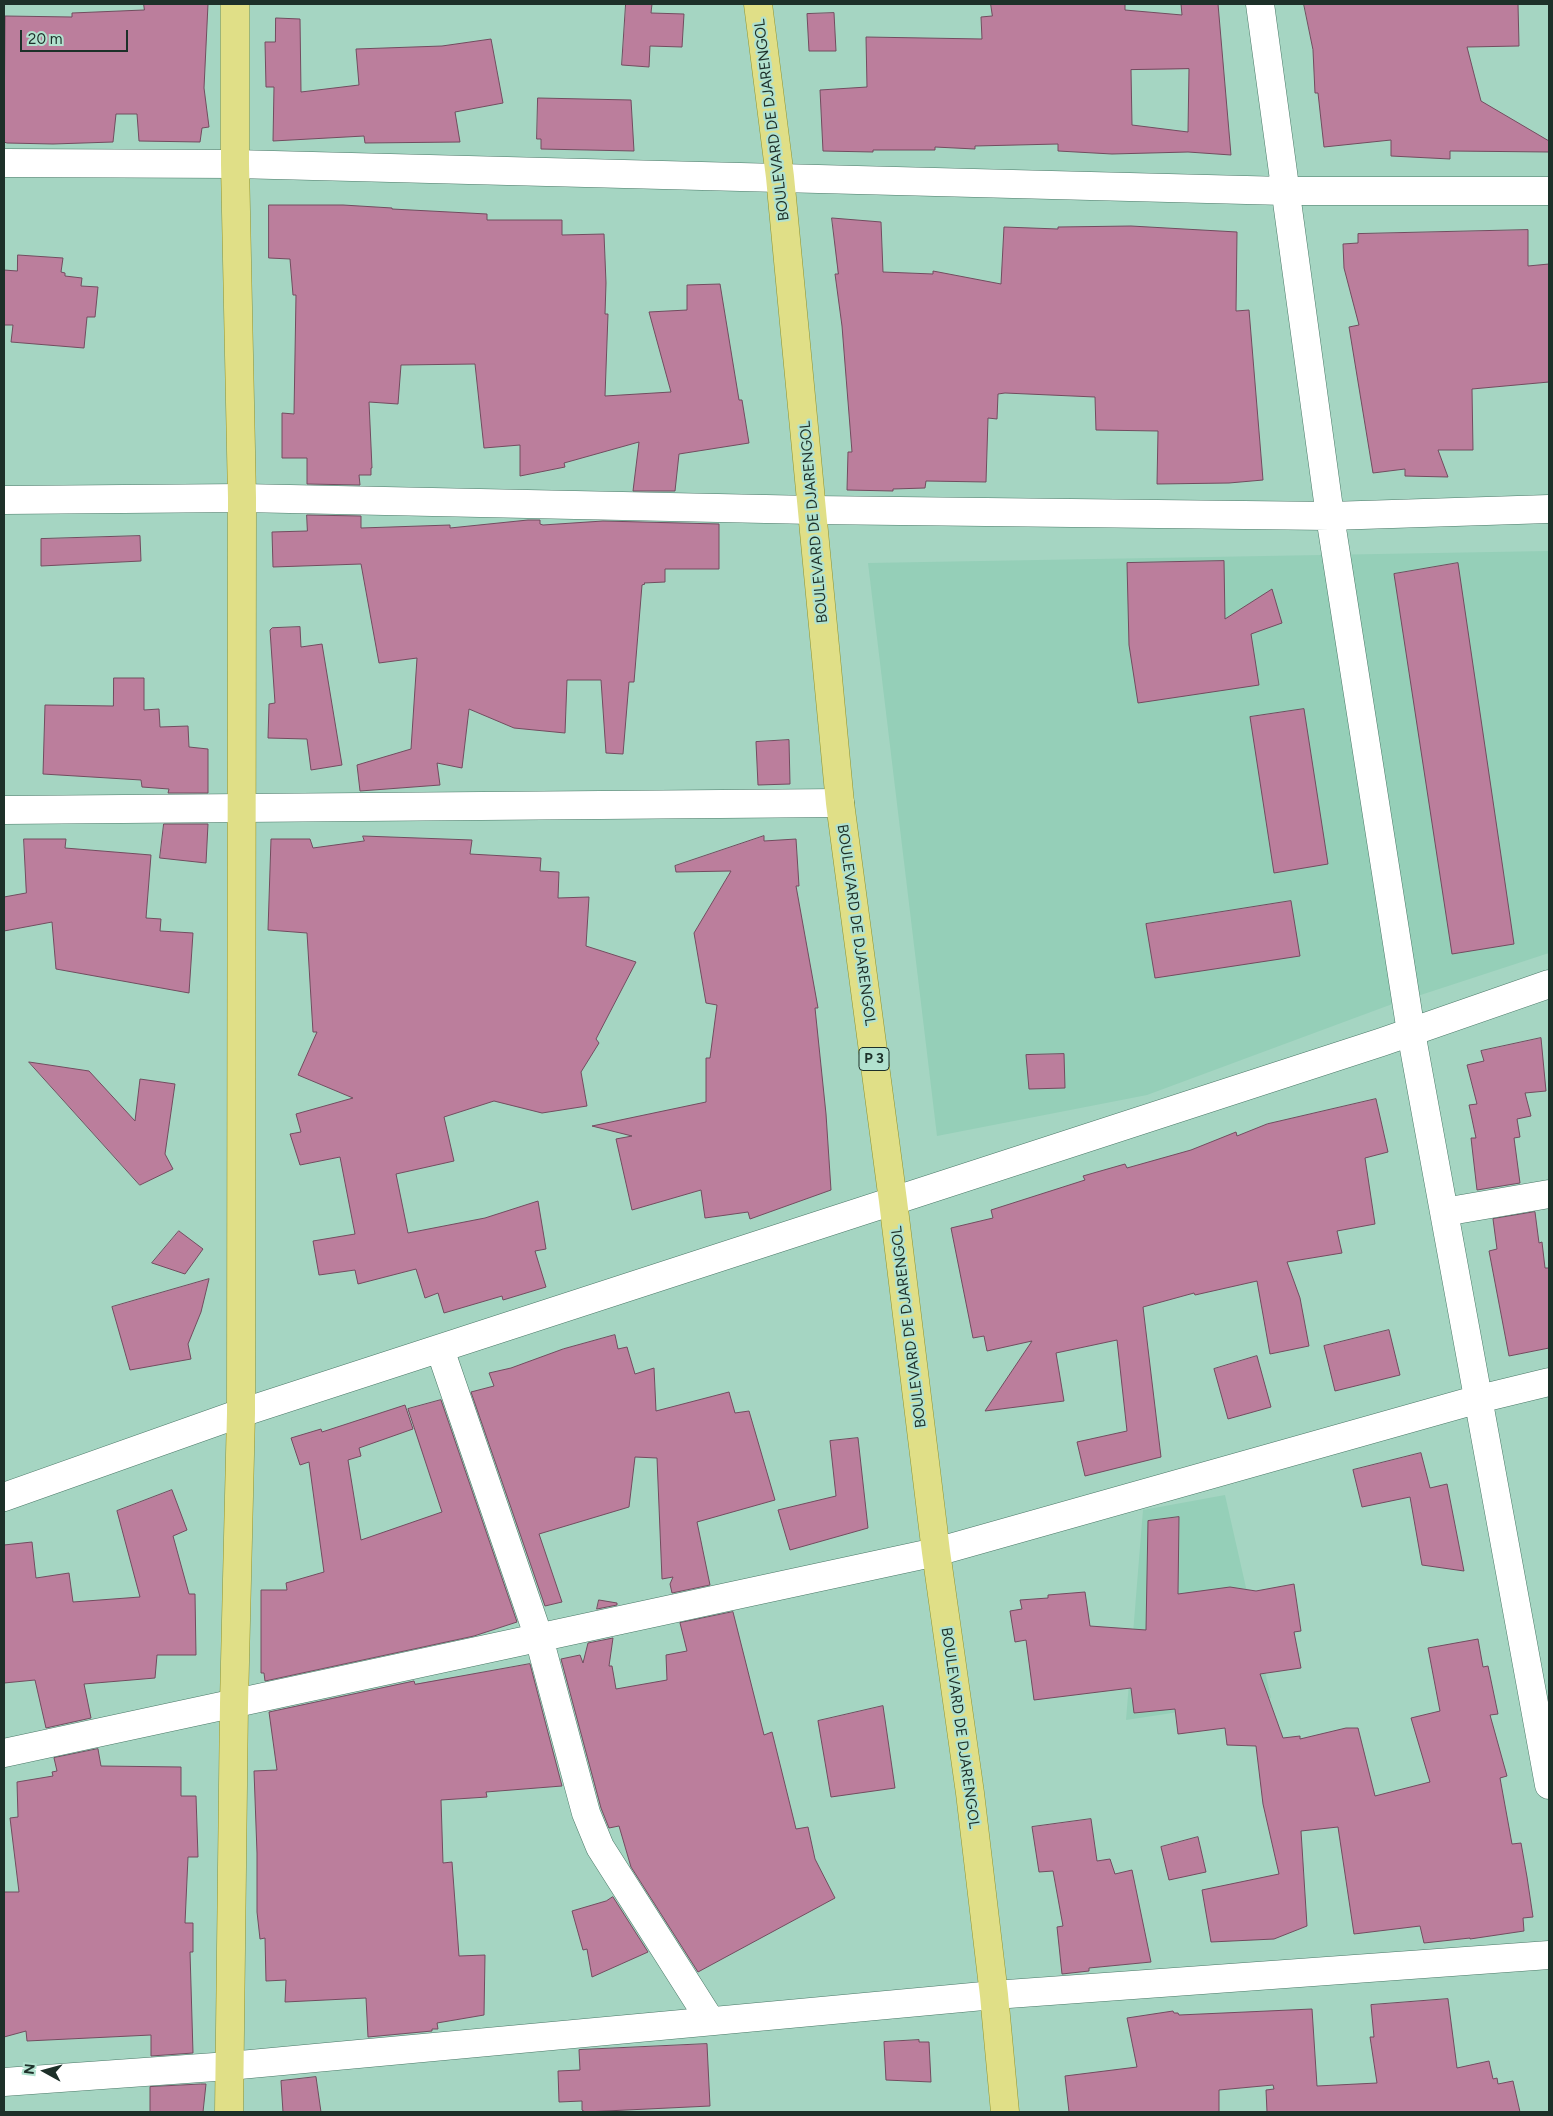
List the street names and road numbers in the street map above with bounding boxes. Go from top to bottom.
street label: BOULEVARD DE DJARENGOL [751,18,793,222]
street label: BOULEVARD DE DJARENGOL [796,420,832,624]
street label: BOULEVARD DE DJARENGOL [833,823,879,1027]
road number: P 3 [859,1048,889,1070]
street label: BOULEVARD DE DJARENGOL [888,1225,930,1429]
street label: BOULEVARD DE DJARENGOL [937,1626,983,1830]

